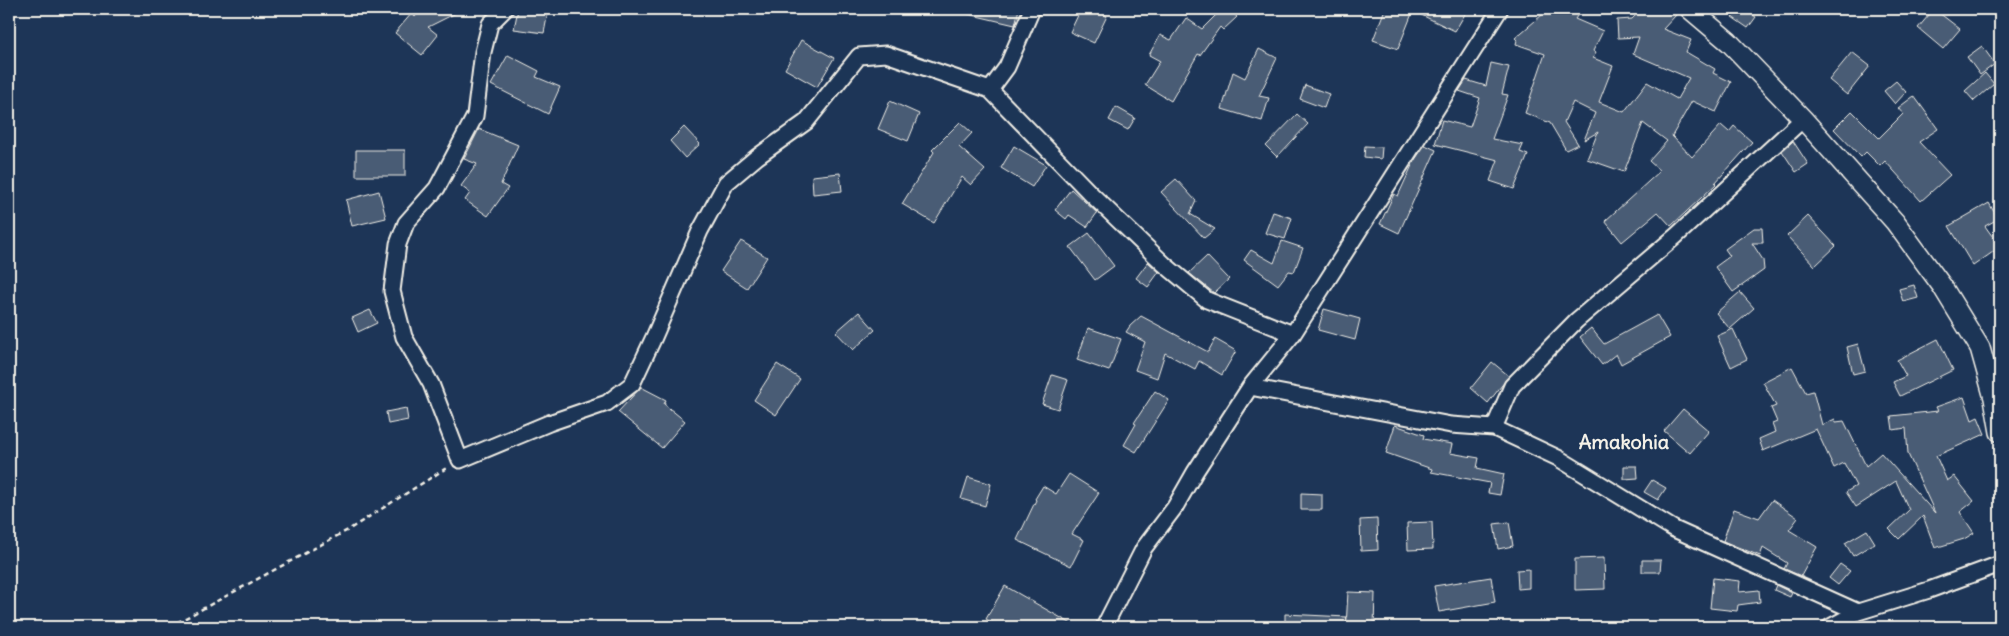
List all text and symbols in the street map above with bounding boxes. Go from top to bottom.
district label: Amakohia [1579,429,1670,454]

